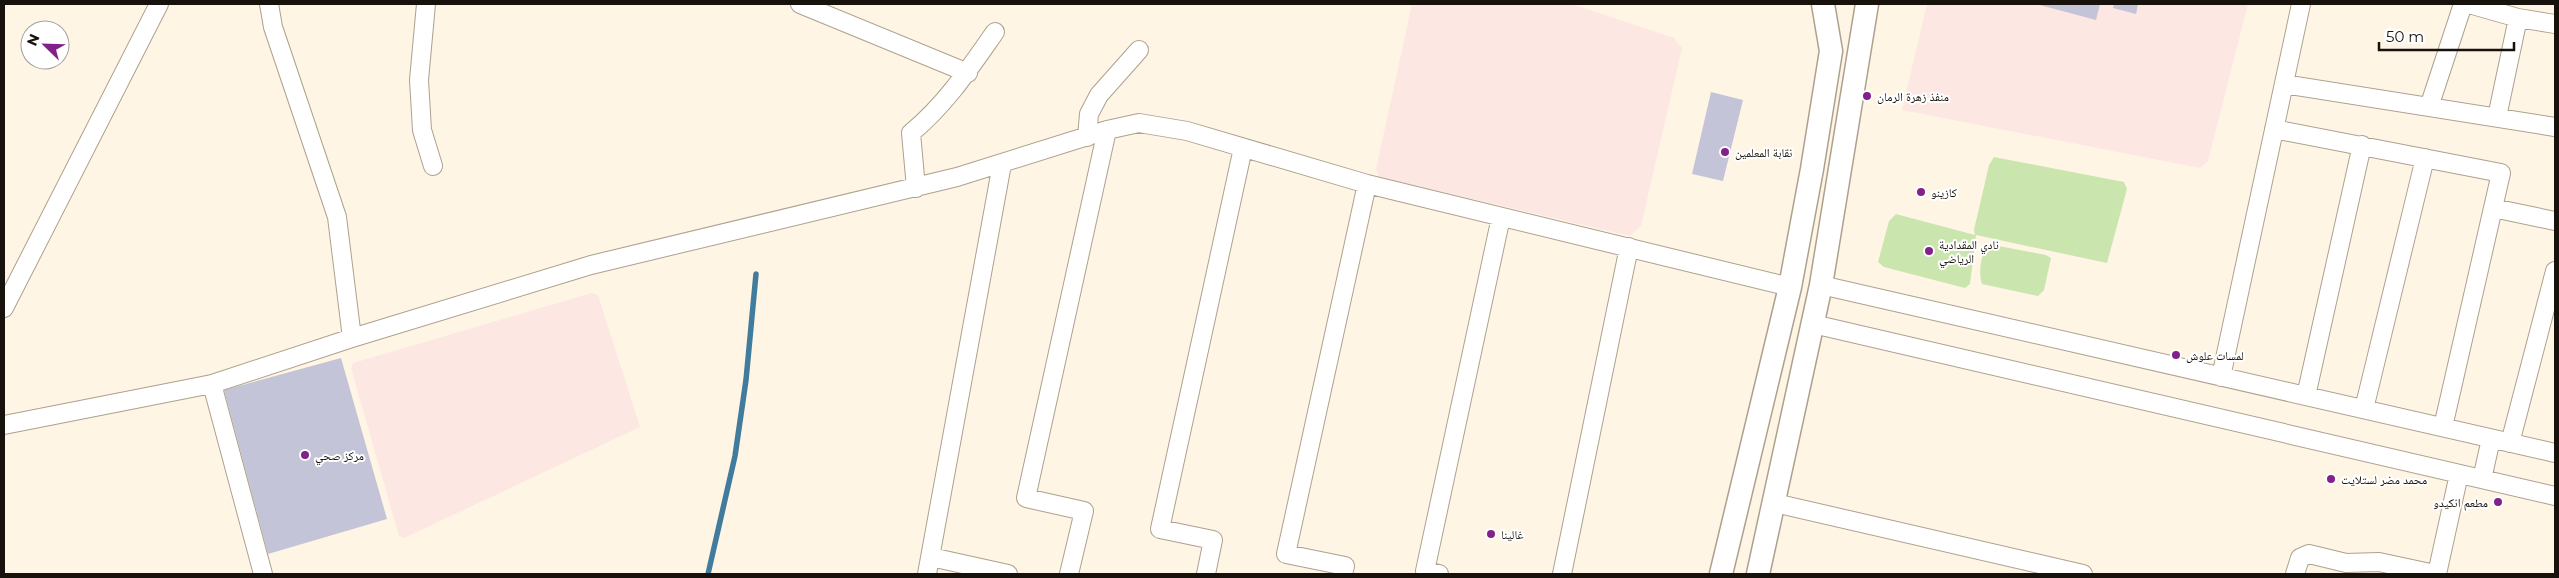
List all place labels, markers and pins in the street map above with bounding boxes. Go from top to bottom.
place label: منفذ زهرة الرمان [1877,89,1949,104]
marker: منفذ زهرة الرمان [1861,90,1873,102]
place label: نقابة المعلمين [1735,145,1792,160]
marker: نقابة المعلمين [1719,146,1731,158]
place label: كازينو [1931,185,1957,200]
marker: كازينو [1915,186,1927,198]
place label: نادي المقدادية الرياضي [1939,237,1999,269]
marker: نادي المقدادية الرياضي [1923,245,1935,257]
place label: لمسات علوش [2186,348,2244,363]
marker: لمسات علوش [2170,349,2182,361]
place label: مركز صحي [315,448,364,466]
marker: مركز صحي [299,449,311,461]
place label: محمد مضر لستلايت [2341,472,2427,487]
marker: محمد مضر لستلايت [2325,473,2337,485]
place label: مطعم انكيدو [2433,495,2488,511]
marker: مطعم انكيدو [2492,496,2504,508]
place label: غالينا [1501,527,1524,542]
marker: غالينا [1485,528,1497,540]

